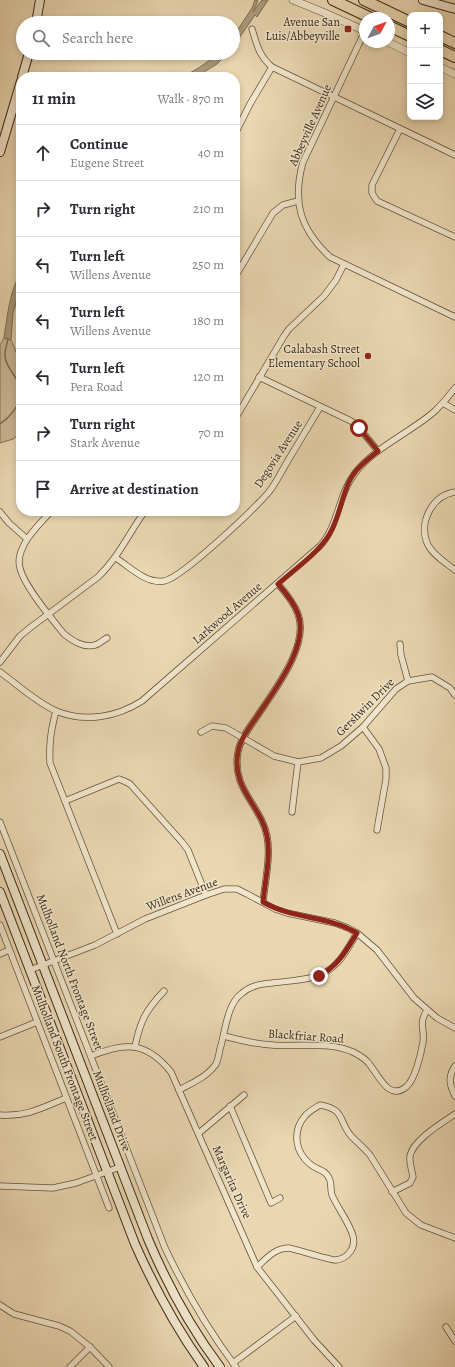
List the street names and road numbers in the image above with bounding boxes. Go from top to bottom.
street label: Abbeyville Avenue [284,82,335,169]
street label: Degovia Avenue [250,417,306,491]
street label: Larkwood Avenue [189,578,265,648]
street label: Gershwin Drive [332,674,398,740]
street label: Willens Avenue [143,874,220,915]
street label: Mulholland North Frontage Street [33,892,107,1052]
street label: Mulholland South Frontage Street [28,983,102,1143]
street label: Blackfriar Road [267,1025,345,1047]
street label: Mulholland Drive [89,1068,135,1154]
street label: Margarita Drive [209,1143,255,1221]

